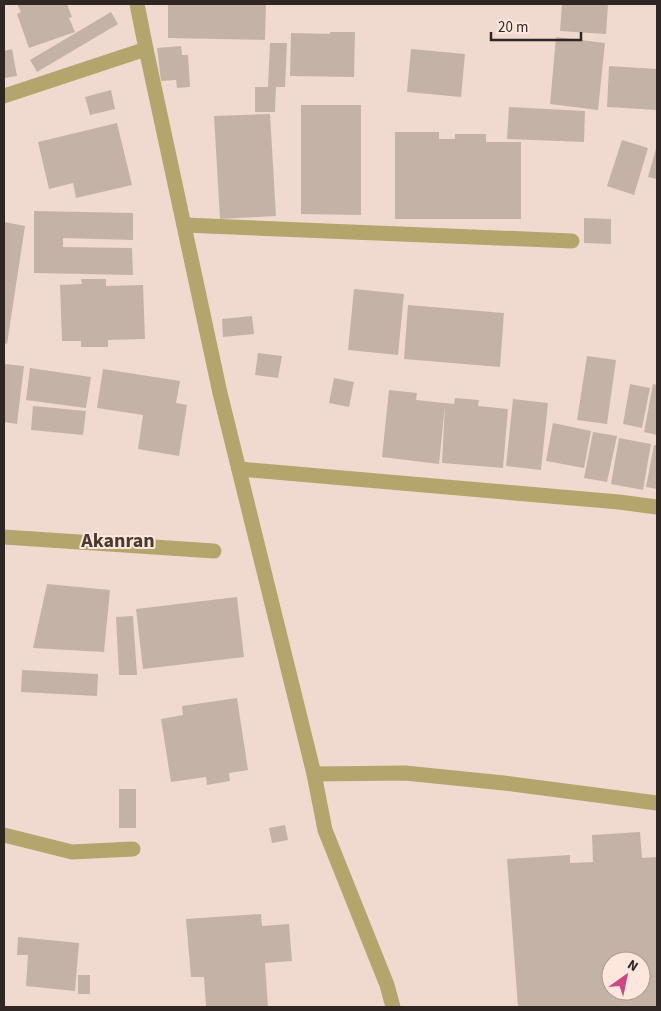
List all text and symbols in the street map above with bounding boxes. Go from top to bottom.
scale bar [491,10,581,42]
text: 20 m [498,17,528,38]
district label: Akanran [80,527,155,555]
north arrow [601,951,651,1001]
text: N [623,955,642,977]

